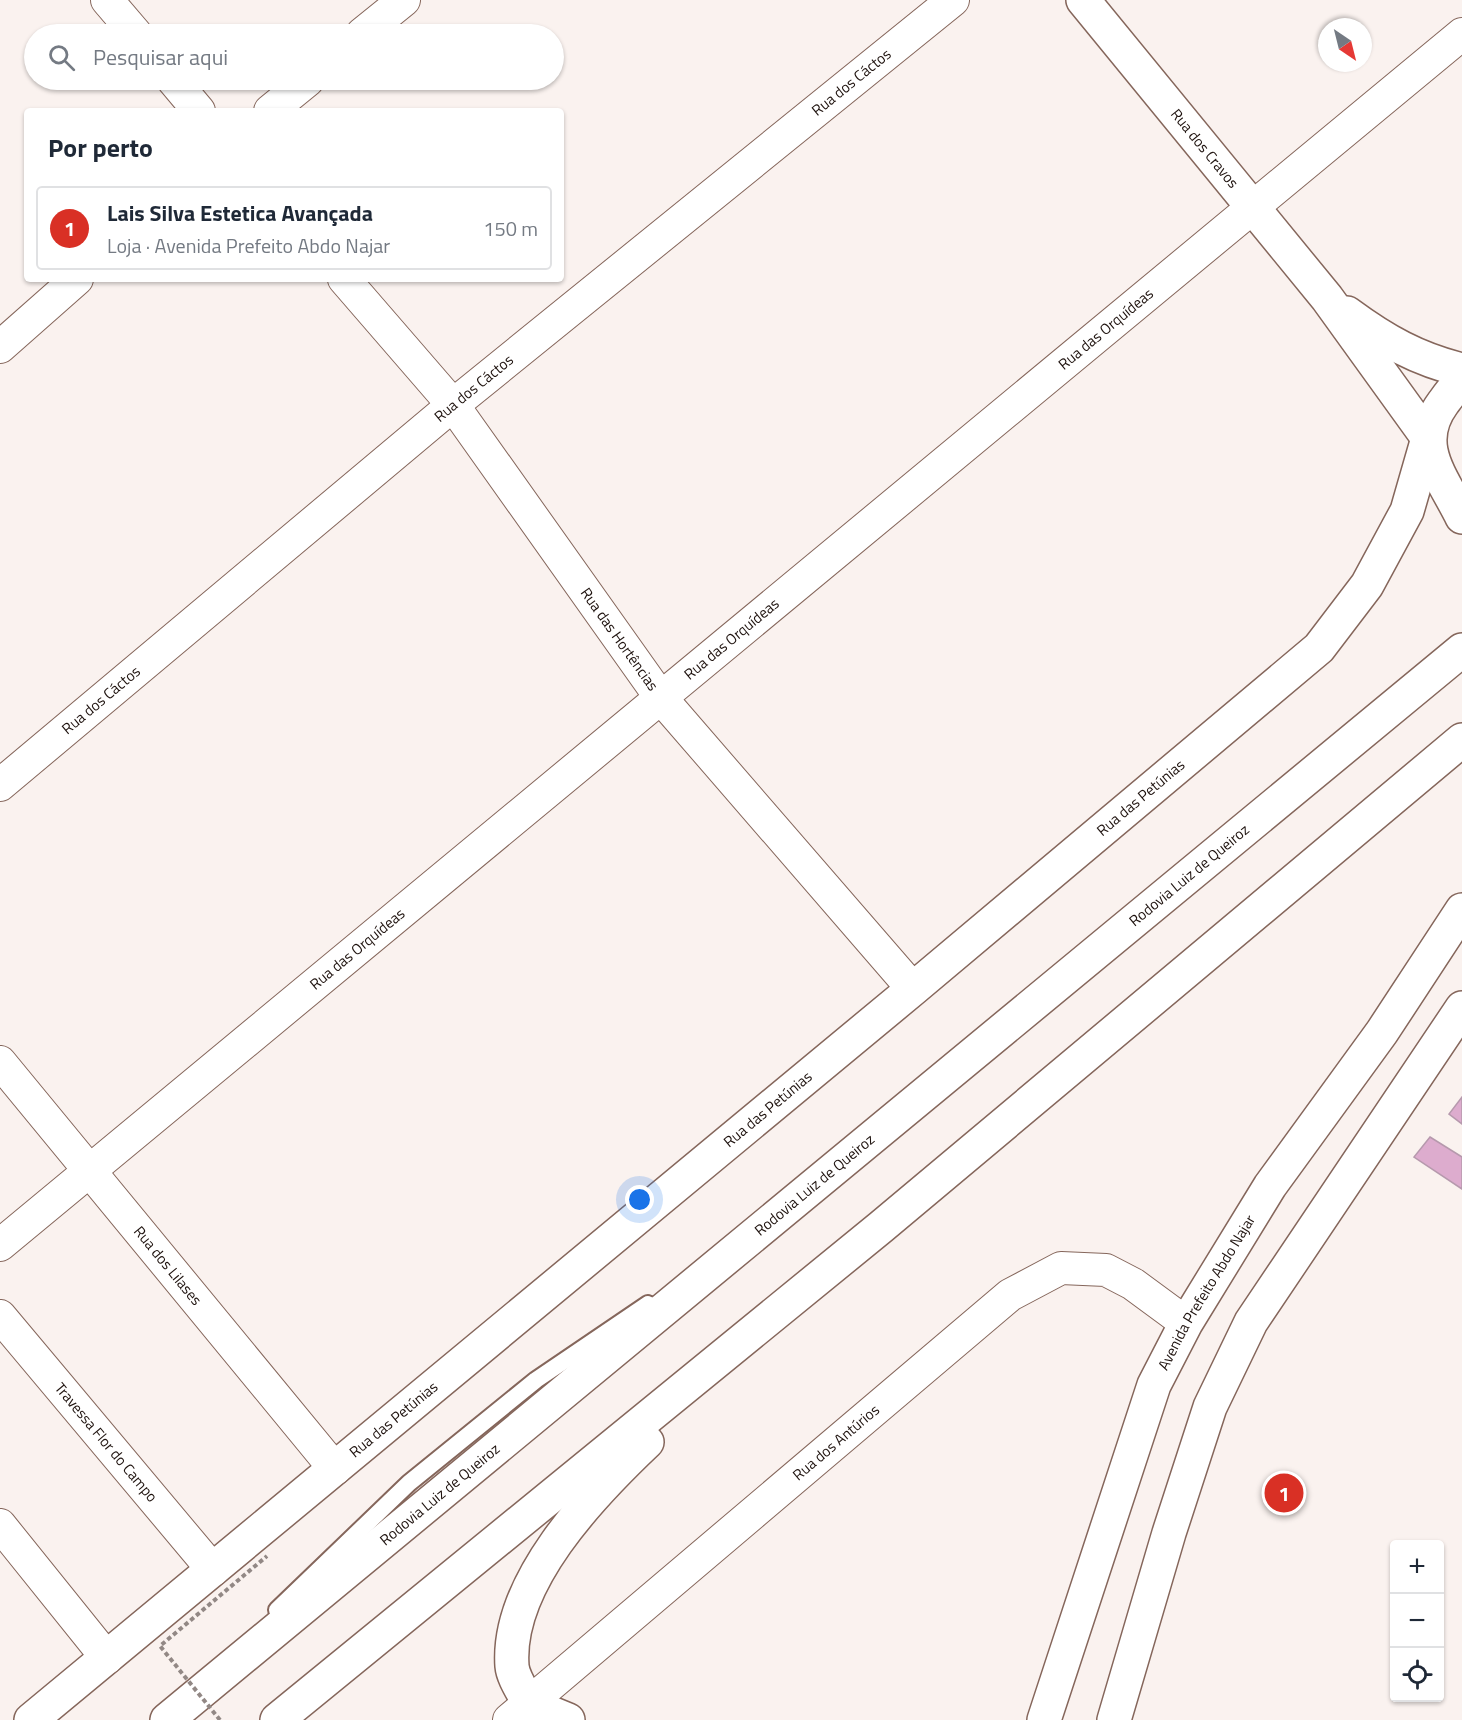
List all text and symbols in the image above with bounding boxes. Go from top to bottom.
north arrow [1318,18,1372,72]
search box [24,24,564,90]
text: Pesquisar aqui [93,40,228,74]
icon: search [45,41,78,74]
street label: Rua dos Cáctos [806,43,896,121]
street label: Rua dos Cravos [1165,103,1245,193]
text: Por perto [48,128,153,167]
text: Lais Silva Estetica Avançada [107,196,373,230]
text: 1 [64,213,75,244]
text: 150 m [483,213,538,244]
text: Loja · Avenida Prefeito Abdo Najar [107,230,390,261]
street label: Rua das Orquídeas [1053,282,1158,375]
street label: Rua dos Cáctos [429,348,518,427]
street label: Rua das Hortências [575,583,665,696]
street label: Rua das Orquídeas [679,592,784,685]
street label: Rua dos Cáctos [56,660,145,740]
street label: Rua das Petúnias [1091,753,1190,841]
street label: Rodovia Luiz de Queiroz [1124,818,1254,932]
street label: Rua das Orquídeas [304,902,410,995]
street label: Rua das Petúnias [718,1065,817,1153]
street label: Rodovia Luiz de Queiroz [749,1128,880,1241]
your location [625,1185,654,1214]
street label: Avenida Prefeito Abdo Najar [1152,1210,1261,1374]
street label: Rua dos Lilases [128,1221,208,1310]
street label: Rua das Petúnias [344,1375,443,1463]
street label: Travessa Flor do Campo [49,1377,163,1507]
street label: Rua dos Antúrios [787,1398,884,1486]
street label: Rodovia Luiz de Queiroz [374,1437,505,1551]
pin: 1 [1264,1470,1304,1516]
map controls [1390,1540,1444,1702]
button: + [1390,1540,1444,1594]
button: − [1390,1594,1444,1648]
button: locate [1390,1648,1444,1702]

